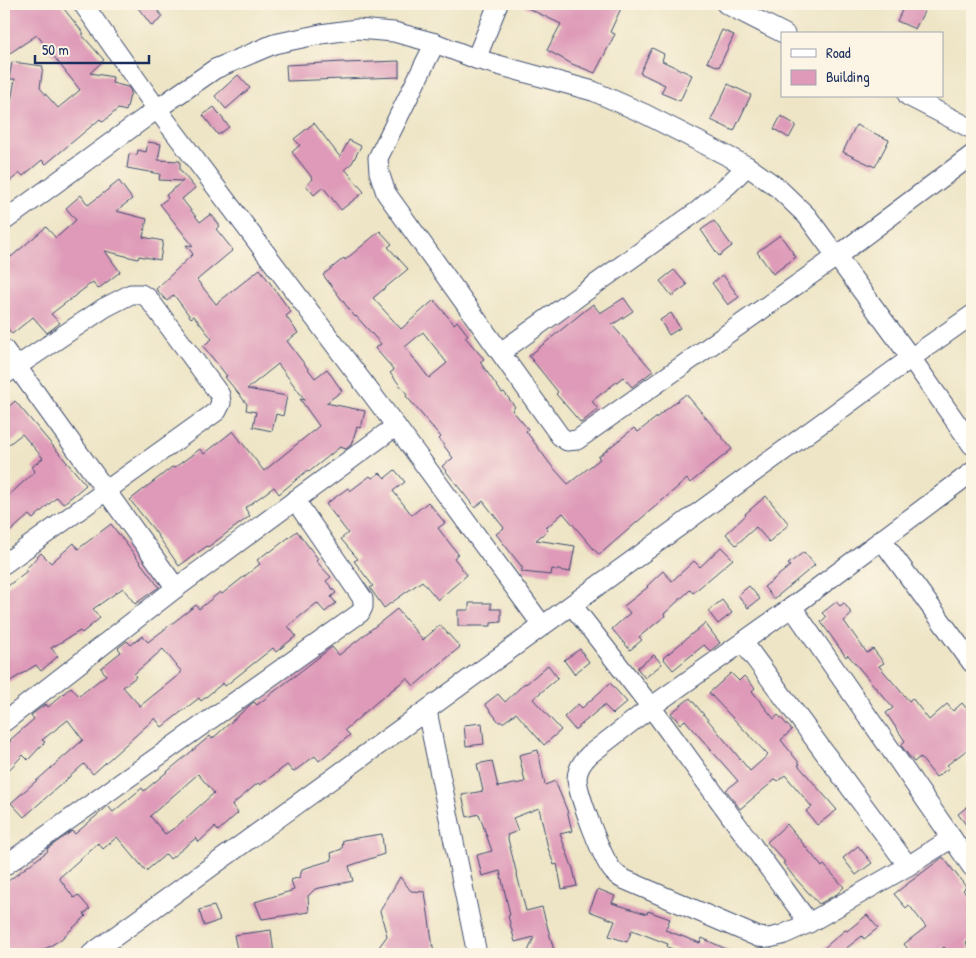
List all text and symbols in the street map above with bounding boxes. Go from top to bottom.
scale bar [35,32,149,64]
legend [781,32,944,98]
text: 50 m [42,39,69,60]
text: Road [826,42,851,63]
text: Building [826,66,870,87]

